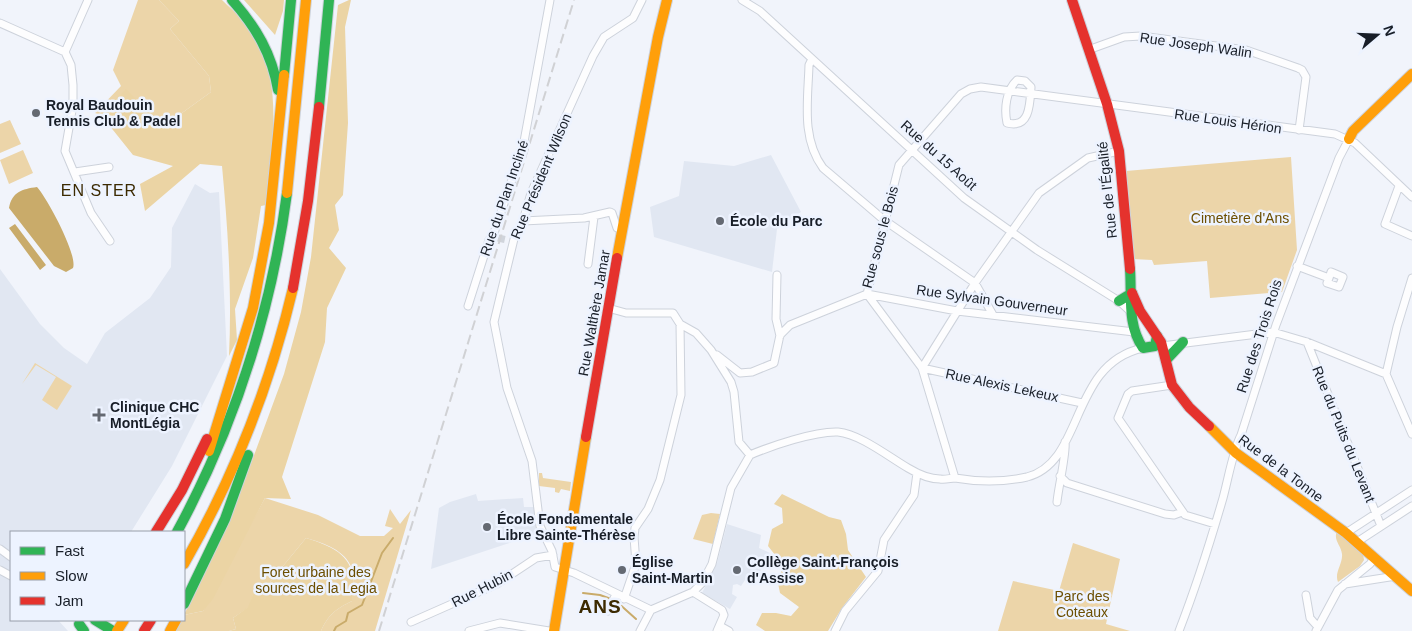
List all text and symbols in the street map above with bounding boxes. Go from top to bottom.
north arrow [1352,10,1402,60]
text: N [1380,23,1399,38]
street label: Rue Joseph Walin [1139,29,1253,61]
place label: Royal Baudouin Tennis Club & Padel [46,97,180,129]
street label: Rue Louis Hérion [1173,106,1283,136]
marker: Royal Baudouin Tennis Club & Padel [30,107,42,119]
street label: Rue Président Wilson [507,111,575,241]
street label: Rue du 15 Août [898,117,980,193]
street label: Rue du Plan Incliné [477,138,531,258]
street label: Rue de l'Égalité [1094,140,1120,239]
district label: EN STER [61,182,137,199]
street label: Rue sous le Bois [859,184,901,290]
park label: Cimetière d'Ans [1191,210,1289,226]
place label: École du Parc [730,213,823,229]
marker: École du Parc [714,215,726,227]
street label: Rue Walthère Jamar [575,248,613,377]
street label: Rue des Trois Rois [1233,277,1285,395]
street label: Rue Sylvain Gouverneur [915,281,1069,319]
street label: Rue du Puits du Levant [1309,364,1379,505]
street label: Rue Alexis Lekeux [944,365,1060,405]
place label: Clinique CHC MontLégia [110,399,199,431]
marker: Clinique CHC MontLégia [92,408,106,422]
street label: Rue de la Tonne [1236,431,1327,505]
place label: École Fondamentale Libre Sainte-Thérèse [497,511,636,543]
marker: École Fondamentale Libre Sainte-Thérèse [481,521,493,533]
legend [10,531,185,621]
text: Fast [55,542,85,559]
place label: Église Saint-Martin [632,554,713,586]
place label: Collège Saint-François d'Assise [747,554,899,586]
park label: Foret urbaine des sources de la Legia [255,564,377,596]
marker: Église Saint-Martin [616,564,628,576]
marker: Collège Saint-François d'Assise [731,564,743,576]
street label: Rue Hubin [449,566,515,610]
text: Slow [55,567,88,584]
park label: Parc des Coteaux [1054,588,1110,620]
text: Jam [55,592,83,609]
district label: ANS [578,596,622,617]

